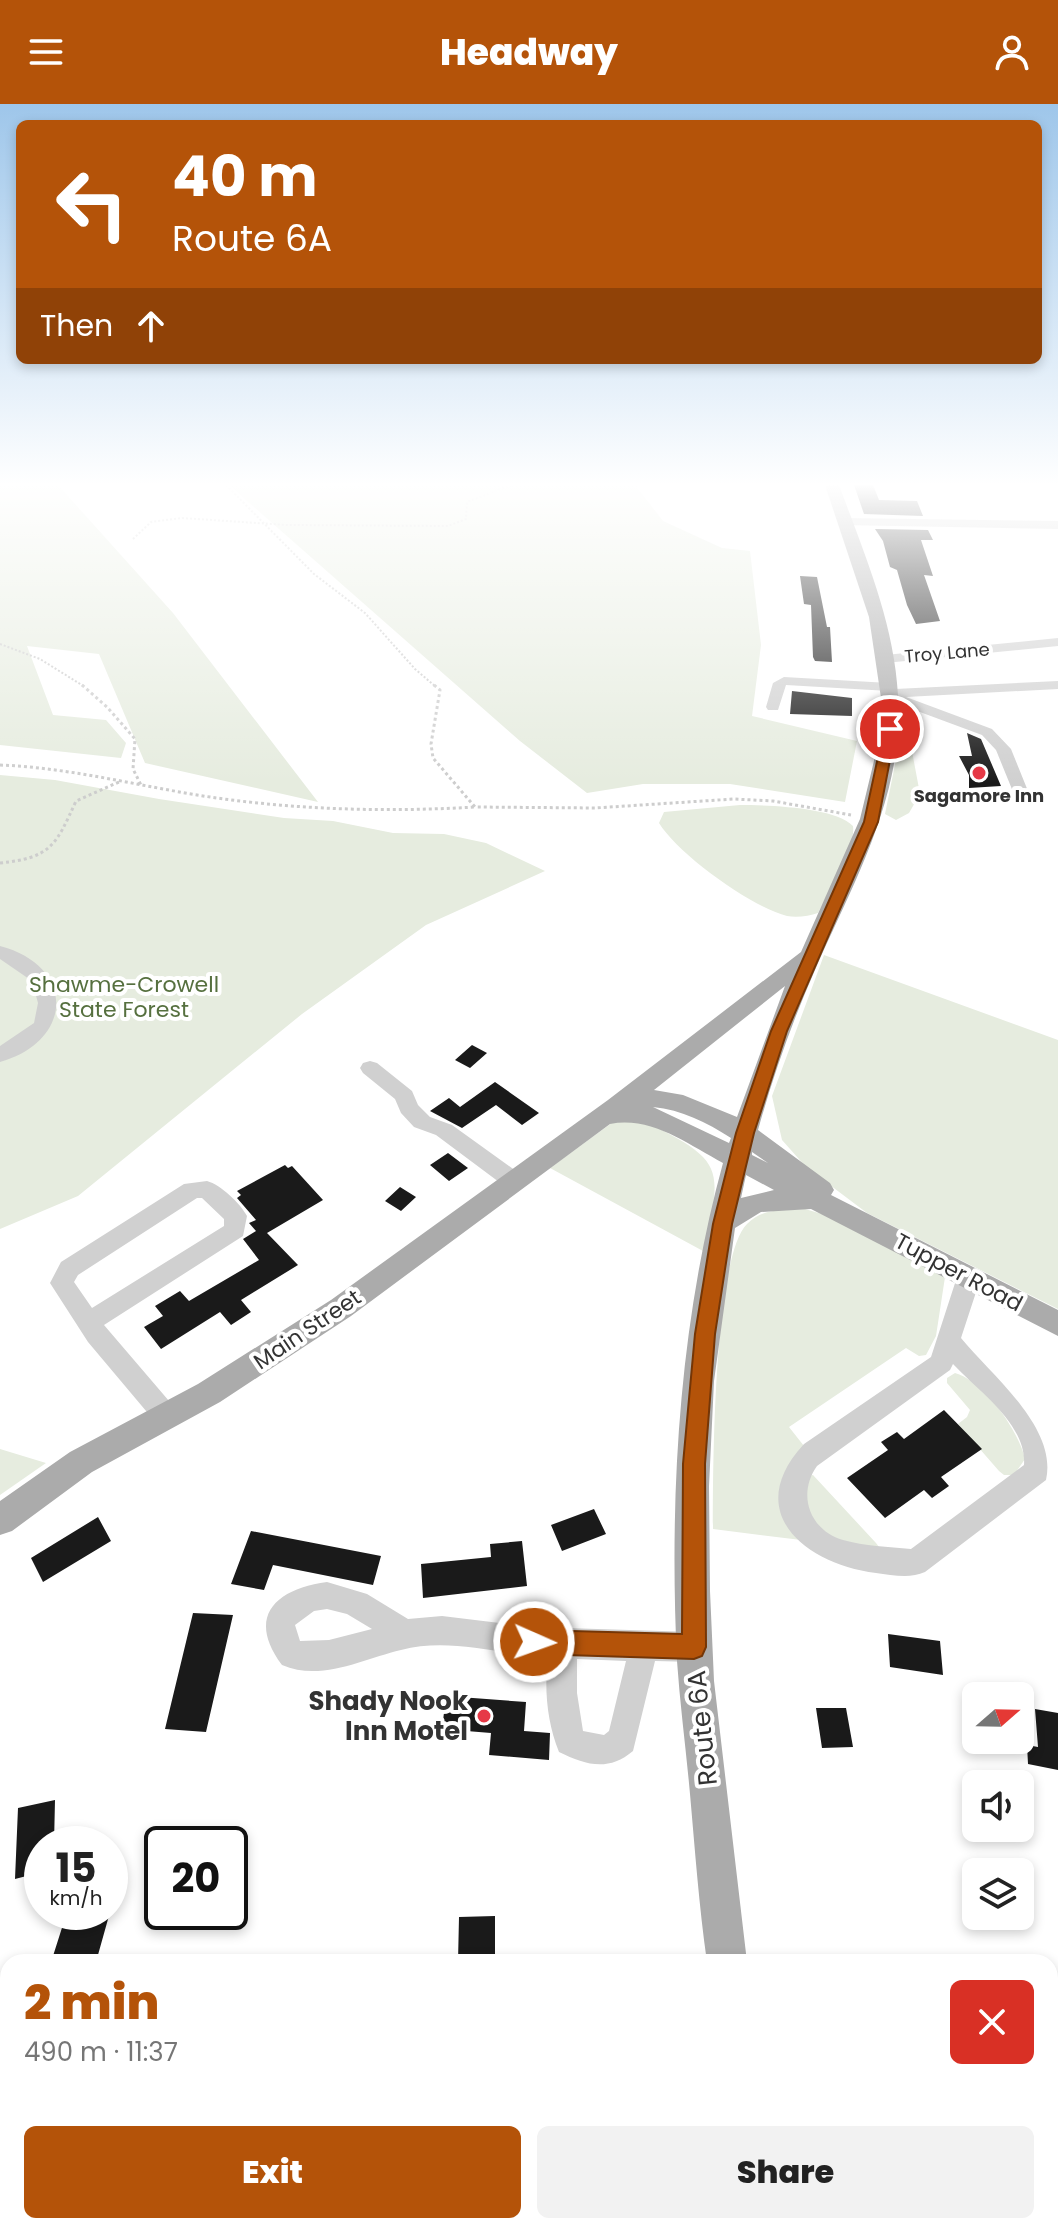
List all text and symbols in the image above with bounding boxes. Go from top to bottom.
text: Headway [440,27,618,78]
icon: menu [24,30,68,74]
icon: person [990,30,1034,74]
text: 40 m [172,137,318,216]
icon: left [40,152,144,256]
text: Route 6A [172,213,332,264]
text: Then [40,304,113,347]
icon: ahead [129,304,173,348]
street label: Troy Lane [903,636,991,669]
pin [856,695,924,763]
icon: arrive [868,707,912,751]
marker: Sagamore Inn [970,764,988,782]
place label: Sagamore Inn [914,783,1044,808]
park label: Shawme-Crowell State Forest [29,969,219,1025]
street label: Tupper Road [889,1226,1028,1319]
street label: Main Street [247,1282,367,1377]
position arrow [492,1600,576,1684]
street label: Route 6A [678,1669,726,1787]
north arrow [962,1682,1034,1754]
map controls [962,1682,1034,1930]
place label: Shady Nook Inn Motel [308,1683,468,1749]
marker: Shady Nook Inn Motel [475,1707,493,1725]
button: sound [962,1770,1034,1842]
speed limit sign: 20 [144,1826,248,1930]
text: 15 [55,1840,97,1896]
button: layers [962,1858,1034,1930]
text: km/h [49,1884,103,1912]
text: 2 min [24,1969,159,2036]
button: close [950,1980,1034,2064]
text: 490 m · 11:37 [24,2034,178,2070]
button: Exit [24,2126,521,2218]
button: Share [537,2126,1034,2218]

